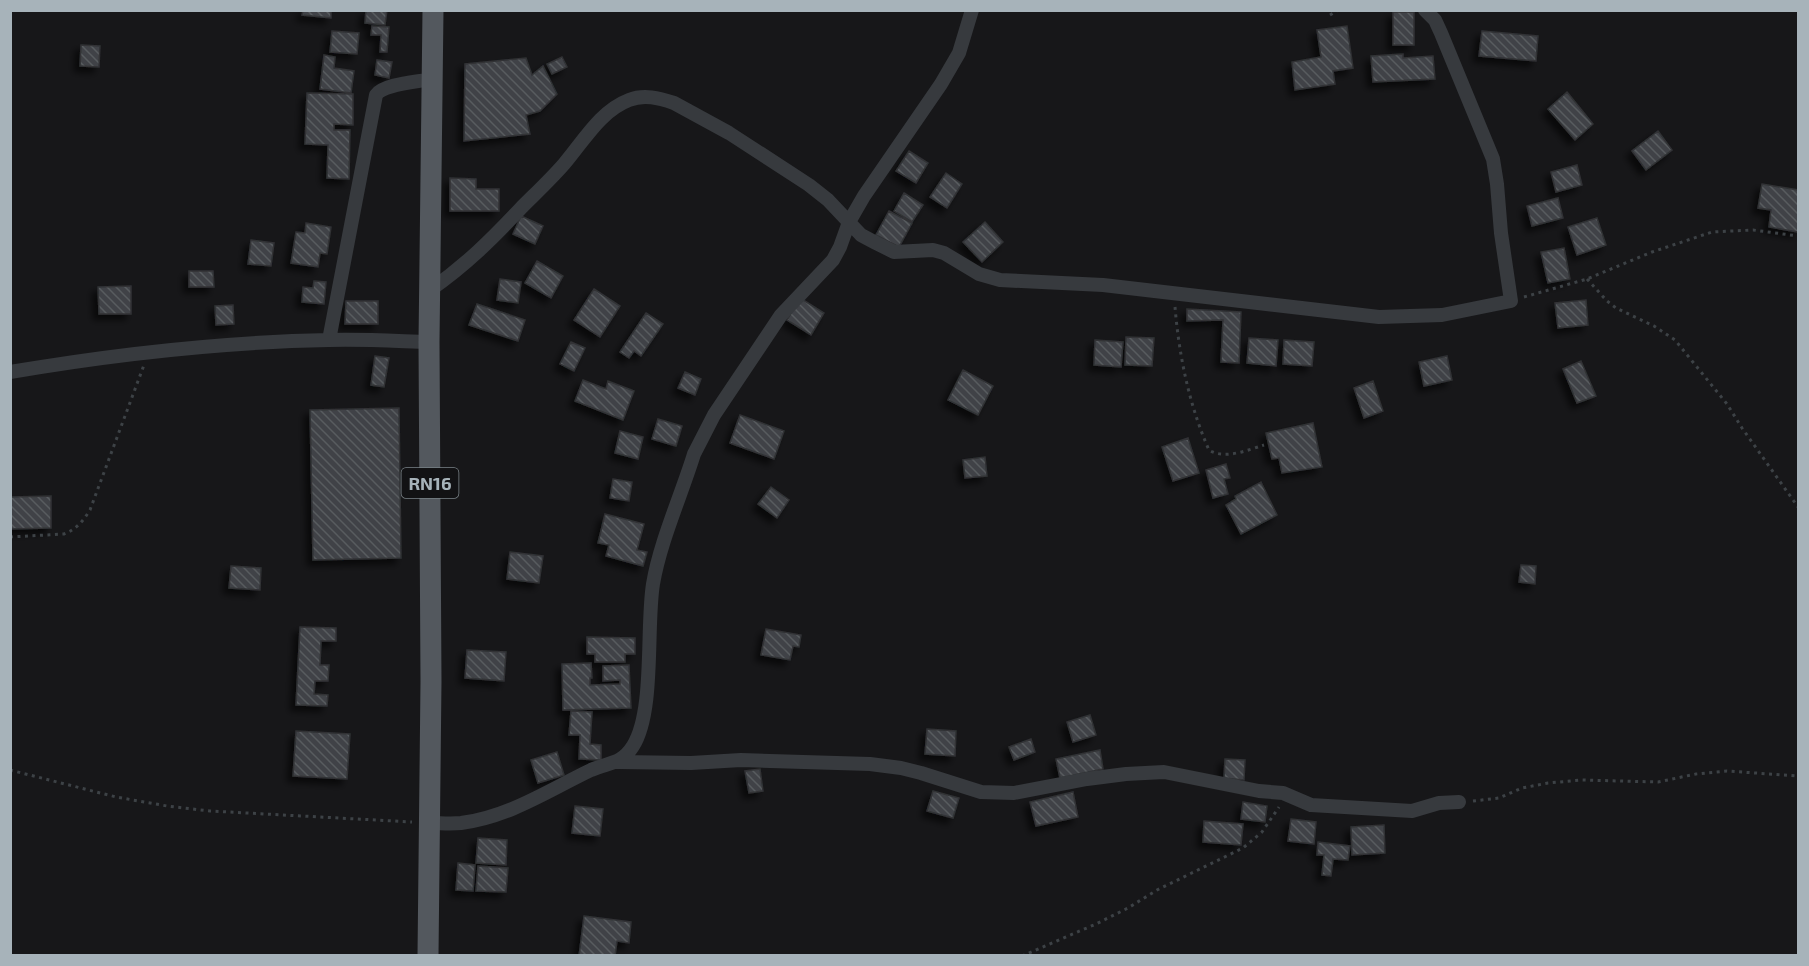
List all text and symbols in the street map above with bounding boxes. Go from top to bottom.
road number: RN16 [402,468,458,498]

